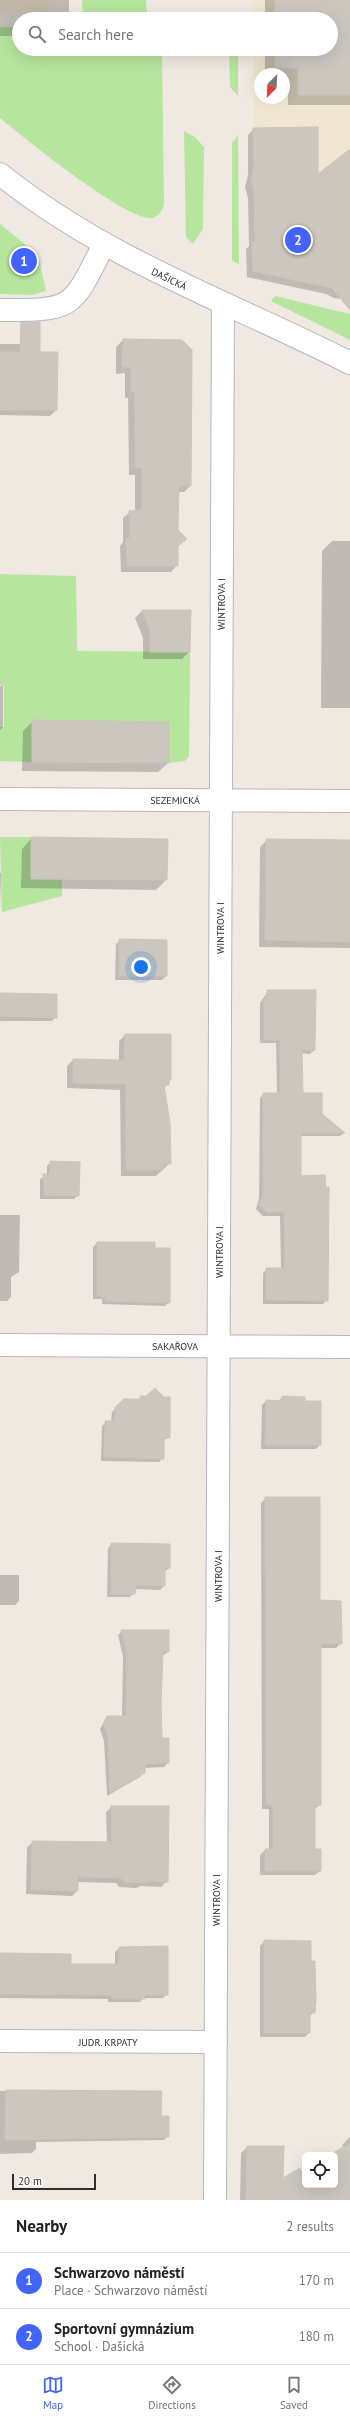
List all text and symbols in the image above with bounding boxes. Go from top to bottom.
search box [12,12,338,56]
icon: search [26,23,48,45]
text: Search here [58,25,134,44]
north arrow [254,68,290,104]
pin: 2 [285,225,311,255]
pin: 1 [11,246,37,276]
street label: DAŠICKÁ [149,265,189,293]
street label: WINTROVA I [215,578,228,630]
street label: SEZEMICKÁ [150,794,200,807]
street label: WINTROVA I [214,902,227,954]
your location [131,957,151,977]
street label: WINTROVA I [213,1226,226,1278]
street label: SAKAŘOVA [152,1340,198,1353]
street label: WINTROVA I [212,1550,225,1602]
street label: WINTROVA I [210,1874,223,1926]
street label: JUDR. KRPATY [77,2036,138,2049]
map controls [302,2152,338,2188]
button: locate [302,2152,338,2188]
scale bar [12,2172,96,2191]
text: 20 m [18,2174,42,2188]
text: Nearby [16,2215,67,2237]
text: 2 results [286,2218,334,2235]
text: Schwarzovo náměstí [54,2263,185,2282]
text: 1 [25,2272,33,2289]
text: 170 m [299,2272,334,2289]
text: Place · Schwarzovo náměstí [54,2282,207,2299]
text: Sportovní gymnázium [54,2319,194,2338]
text: 2 [25,2328,33,2345]
text: 180 m [299,2328,334,2345]
text: School · Dašická [54,2338,144,2355]
tab: Map [42,2374,64,2412]
tab: Directions [148,2374,196,2412]
tab: Saved [280,2374,308,2412]

